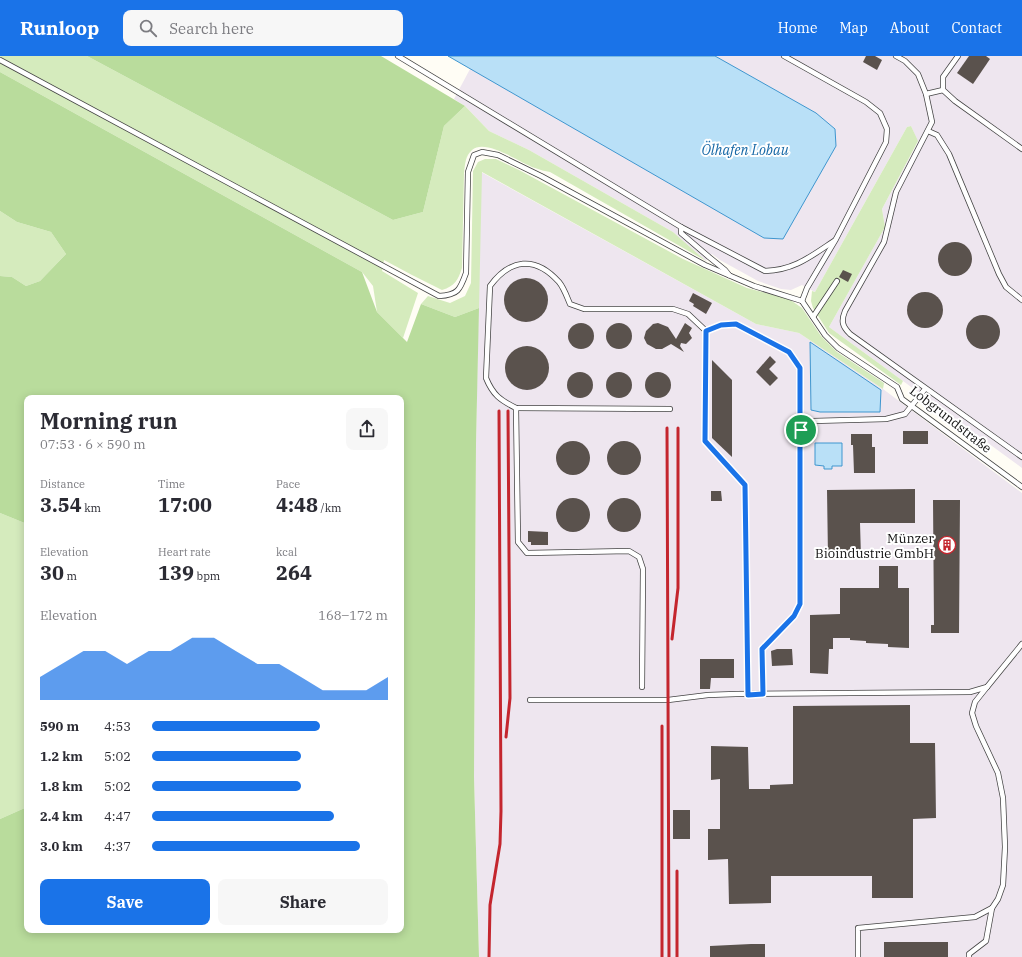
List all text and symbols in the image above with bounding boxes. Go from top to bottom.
search box [123,10,403,46]
text: Runloop [20,16,99,40]
icon: search [137,17,159,39]
text: Search here [169,19,254,38]
text: Home [778,19,817,37]
text: Map [839,19,868,37]
text: About [890,19,929,37]
text: Contact [951,19,1002,37]
water label: Ölhafen Lobau [701,140,789,159]
street label: Lobgrundstraße [906,382,995,457]
text: Morning run [40,406,178,435]
button: share [346,408,388,450]
pin [784,413,818,447]
icon: arrive [790,419,812,441]
text: 07:53 · 6 × 590 m [40,436,146,453]
text: Distance [40,477,85,491]
text: Time [158,477,185,491]
text: Pace [276,477,300,491]
text: 3.54 [40,491,82,518]
text: 17:00 [158,491,212,518]
text: 4:48 [276,491,318,518]
text: km [82,501,101,515]
text: /km [318,501,342,515]
place label: Münzer Bioindustrie GmbH [815,530,934,562]
building icon: Münzer Bioindustrie GmbH [937,535,957,555]
text: Elevation [40,545,88,559]
text: Heart rate [158,545,211,559]
text: kcal [276,545,297,559]
text: 30 [40,559,64,586]
text: 139 [158,559,194,586]
text: 264 [276,559,312,586]
text: m [64,569,77,583]
text: bpm [194,569,220,583]
text: Elevation [40,607,97,624]
text: 168–172 m [318,607,388,624]
text: 590 m [40,718,79,735]
text: 4:53 [104,718,131,735]
text: 1.2 km [40,748,83,765]
text: 5:02 [104,748,131,765]
text: 1.8 km [40,778,83,795]
text: 5:02 [104,778,131,795]
text: 2.4 km [40,808,83,825]
text: 4:47 [104,808,131,825]
text: 3.0 km [40,838,83,855]
text: 4:37 [104,838,131,855]
button: Save [40,879,210,925]
button: Share [218,879,388,925]

